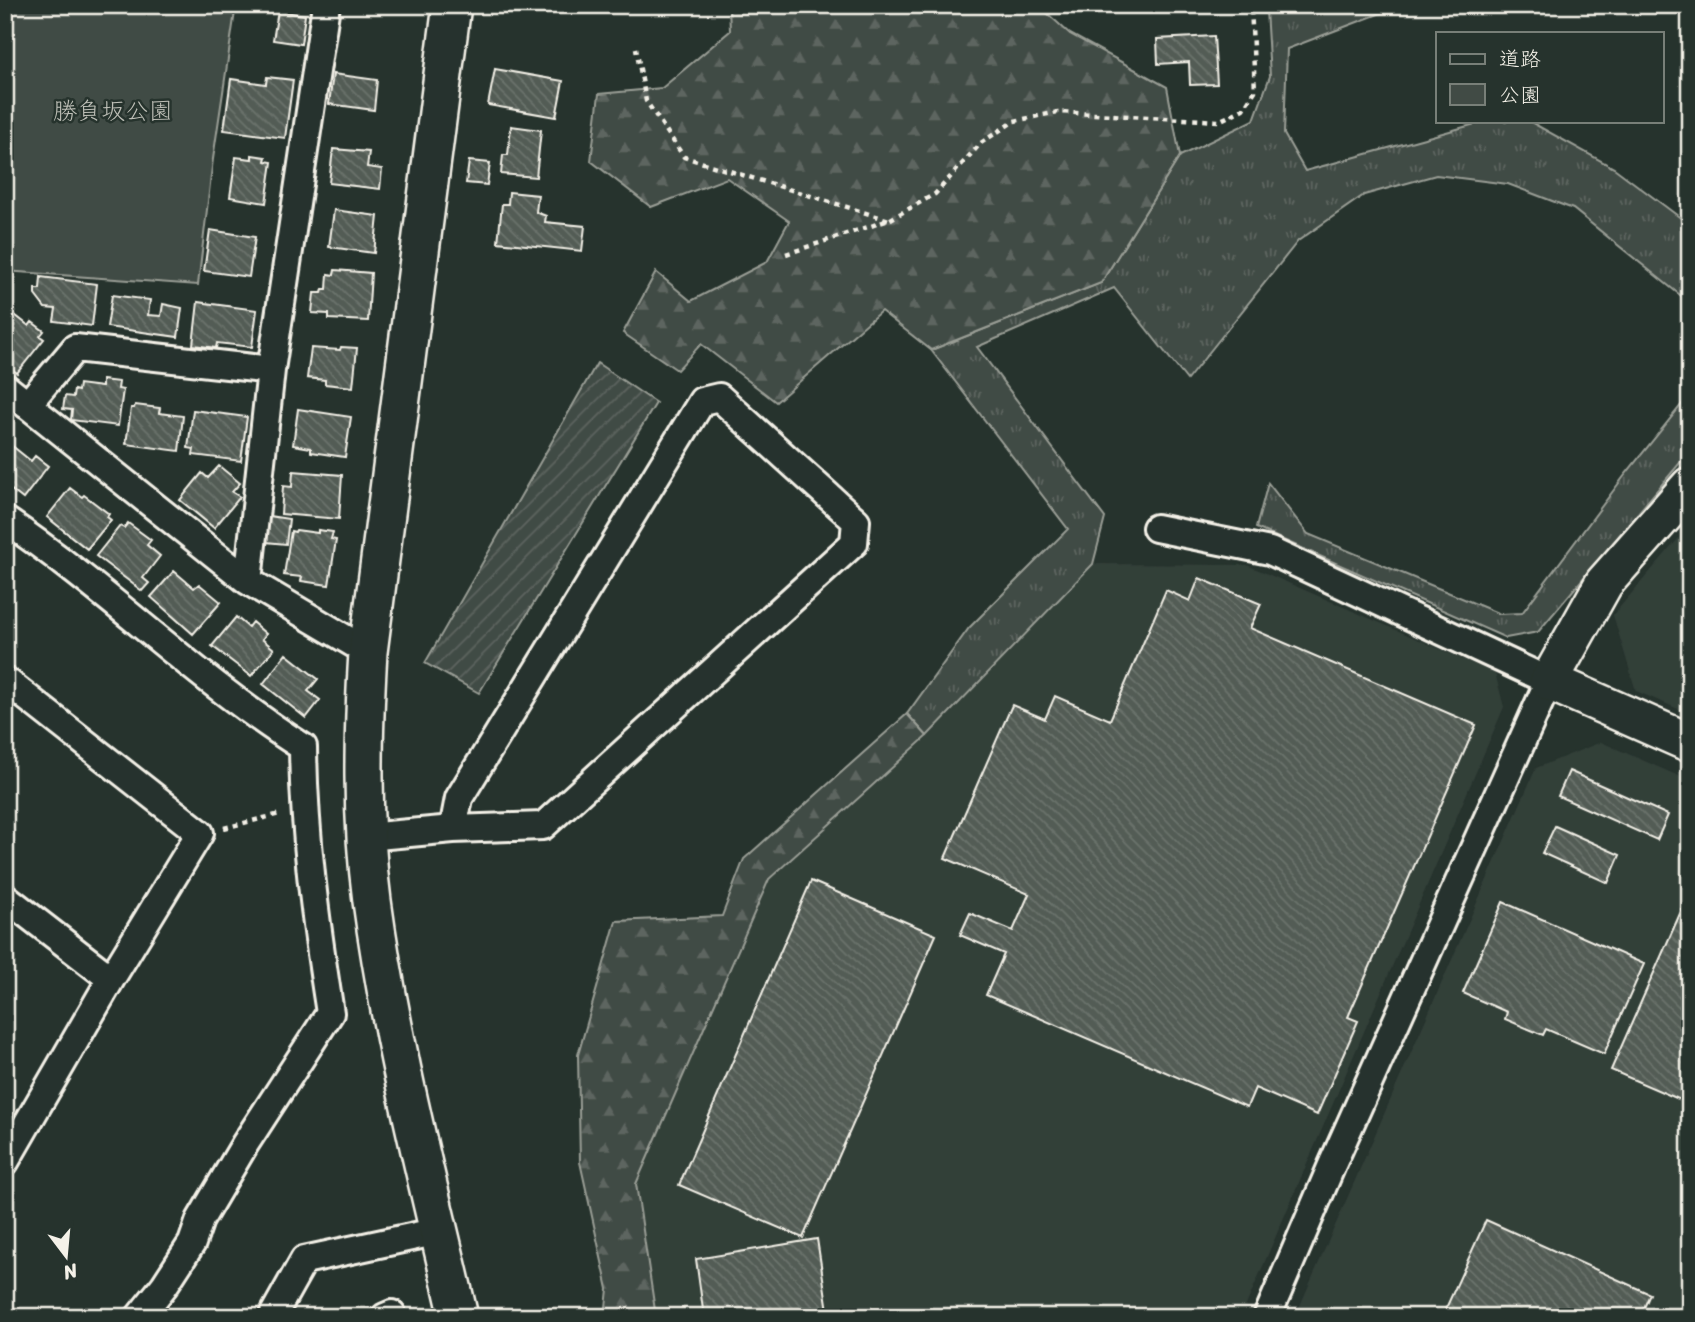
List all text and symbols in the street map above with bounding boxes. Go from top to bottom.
legend [1436,32,1664,122]
text: 道路 [1499,40,1541,78]
text: 公園 [1499,76,1541,114]
park label: 勝負坂公園 [53,90,173,132]
north arrow [32,1220,102,1290]
text: N [59,1254,82,1290]

